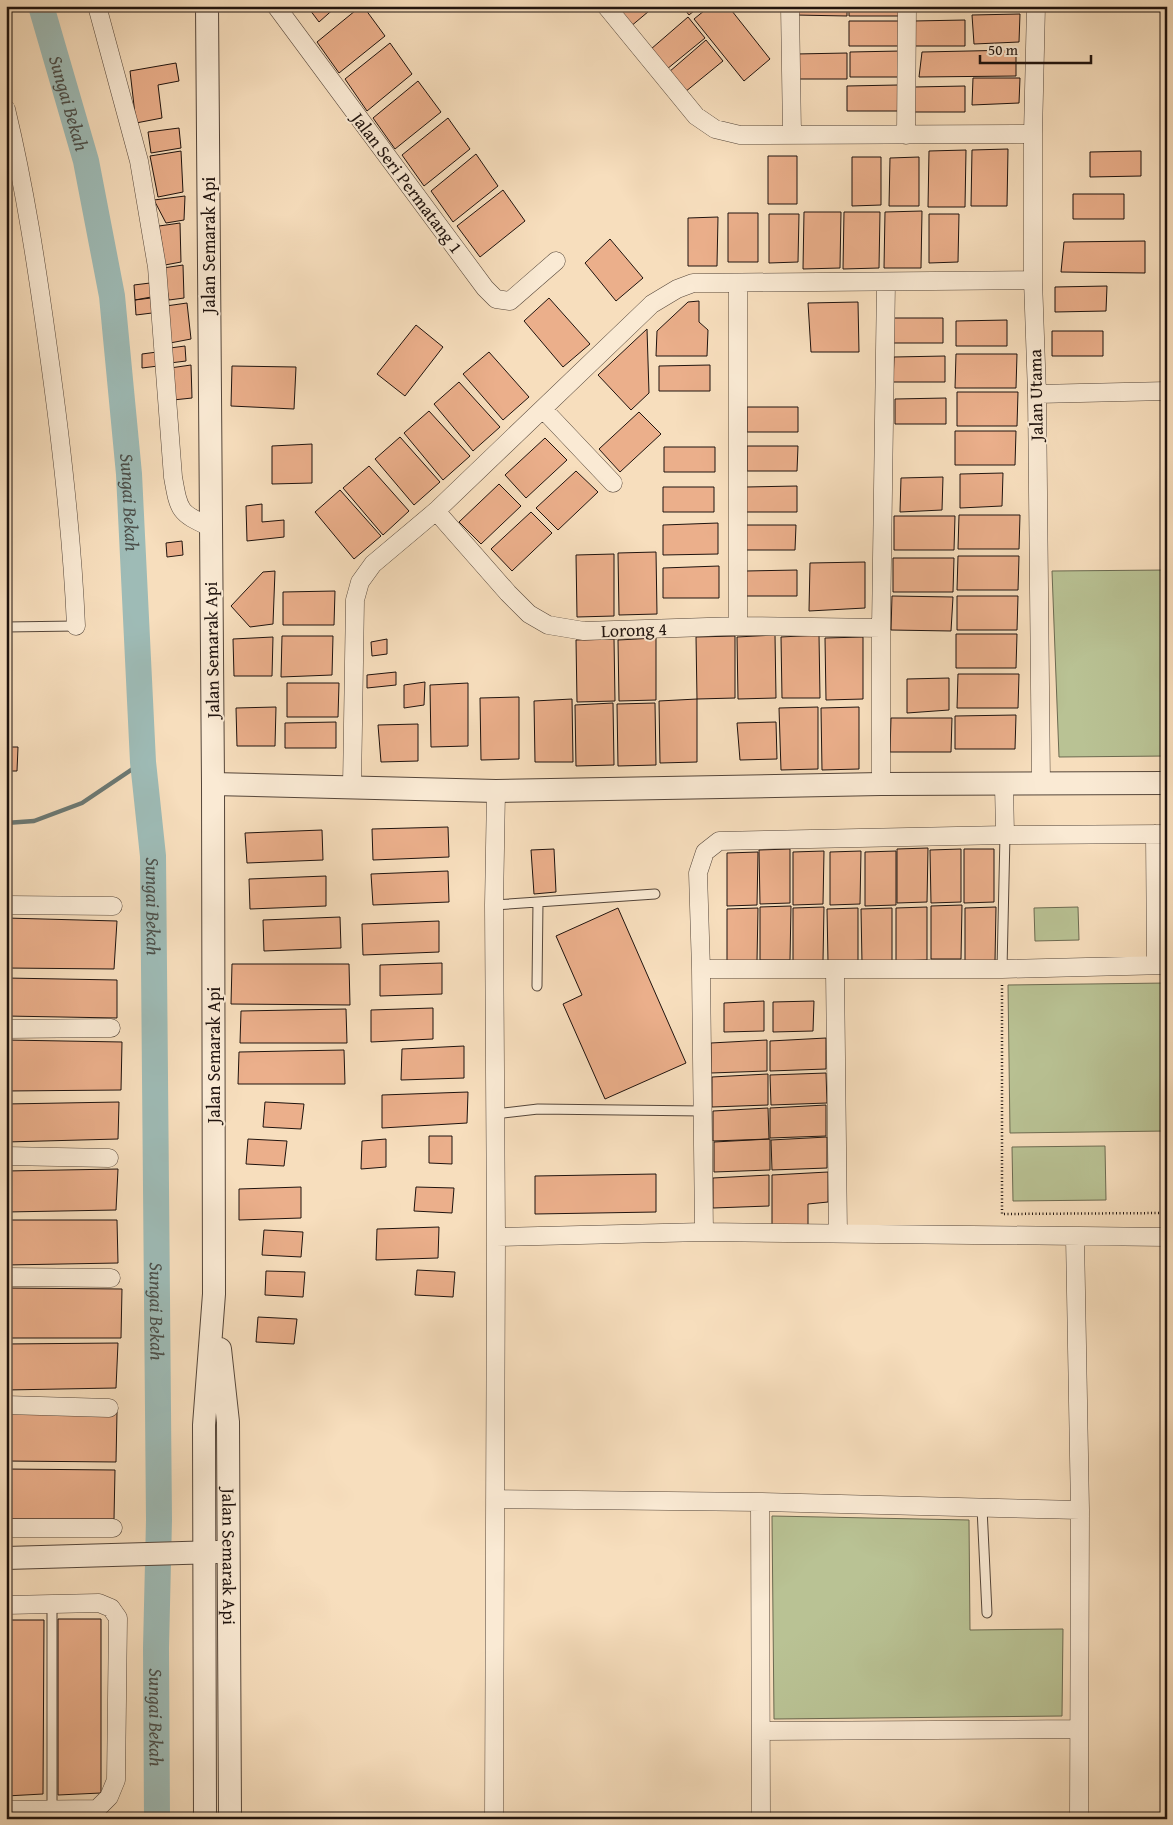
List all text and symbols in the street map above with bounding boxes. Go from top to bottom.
scale bar [980,32,1092,64]
text: 50 m [988,39,1019,60]
water label: Sungai Bekah [42,52,96,154]
street label: Jalan Seri Permatang 1 [344,105,470,259]
street label: Jalan Semarak Api [195,177,222,315]
street label: Jalan Utama [1021,348,1050,443]
water label: Sungai Bekah [113,452,147,552]
street label: Jalan Semarak Api [197,581,226,721]
street label: Lorong 4 [601,615,667,644]
water label: Sungai Bekah [139,857,168,956]
street label: Jalan Semarak Api [200,987,227,1125]
water label: Sungai Bekah [143,1262,172,1361]
street label: Jalan Semarak Api [215,1486,243,1625]
water label: Sungai Bekah [142,1668,171,1767]

